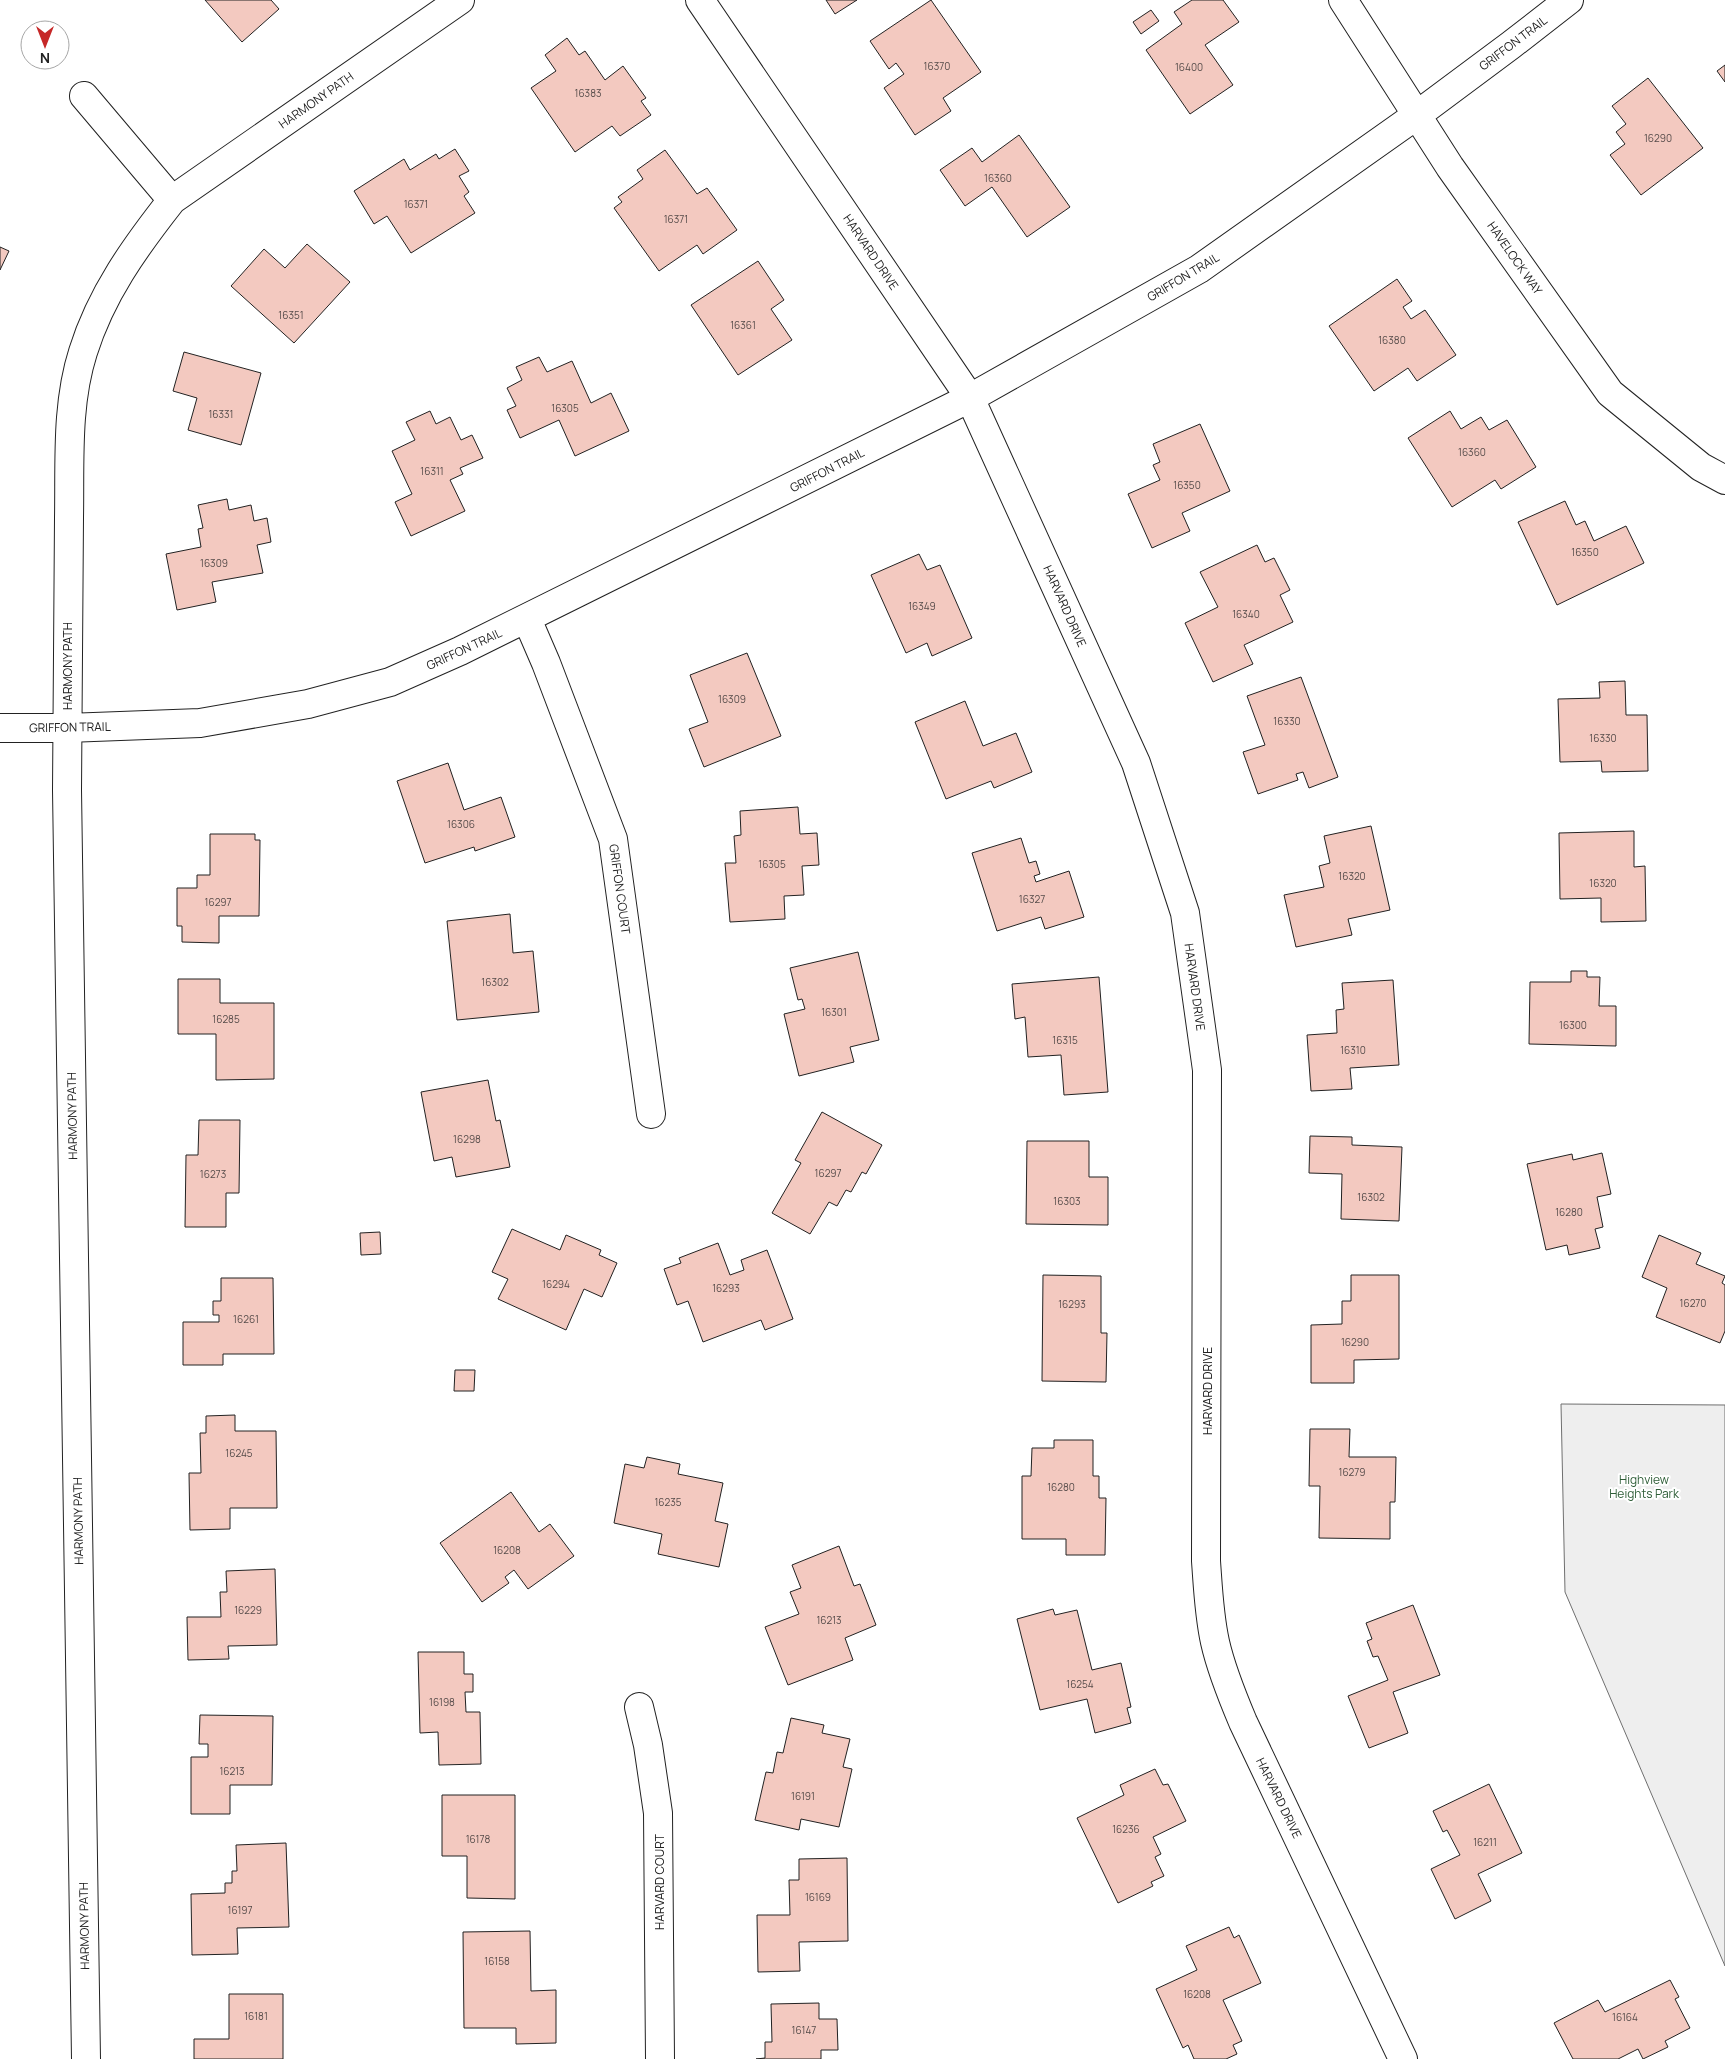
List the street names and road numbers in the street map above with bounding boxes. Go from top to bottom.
street label: GRIFFON TRAIL [1475,12,1551,74]
street label: HARMONY PATH [275,68,357,132]
street label: HARVARD DRIVE [839,211,903,293]
street label: HAVELOCK WAY [1484,218,1547,298]
street label: GRIFFON TRAIL [1144,249,1222,305]
street label: GRIFFON TRAIL [787,444,867,496]
street label: HARVARD DRIVE [1039,562,1091,650]
street label: HARMONY PATH [59,622,76,710]
street label: GRIFFON TRAIL [423,624,505,674]
street label: GRIFFON TRAIL [29,718,111,736]
street label: GRIFFON COURT [605,843,635,936]
street label: HARVARD DRIVE [1180,942,1210,1032]
street label: HARMONY PATH [63,1072,81,1160]
street label: HARVARD DRIVE [1199,1347,1216,1435]
street label: HARMONY PATH [69,1477,87,1565]
street label: HARVARD DRIVE [1252,1755,1306,1841]
street label: HARVARD COURT [651,1833,668,1930]
street label: HARMONY PATH [75,1882,93,1970]

